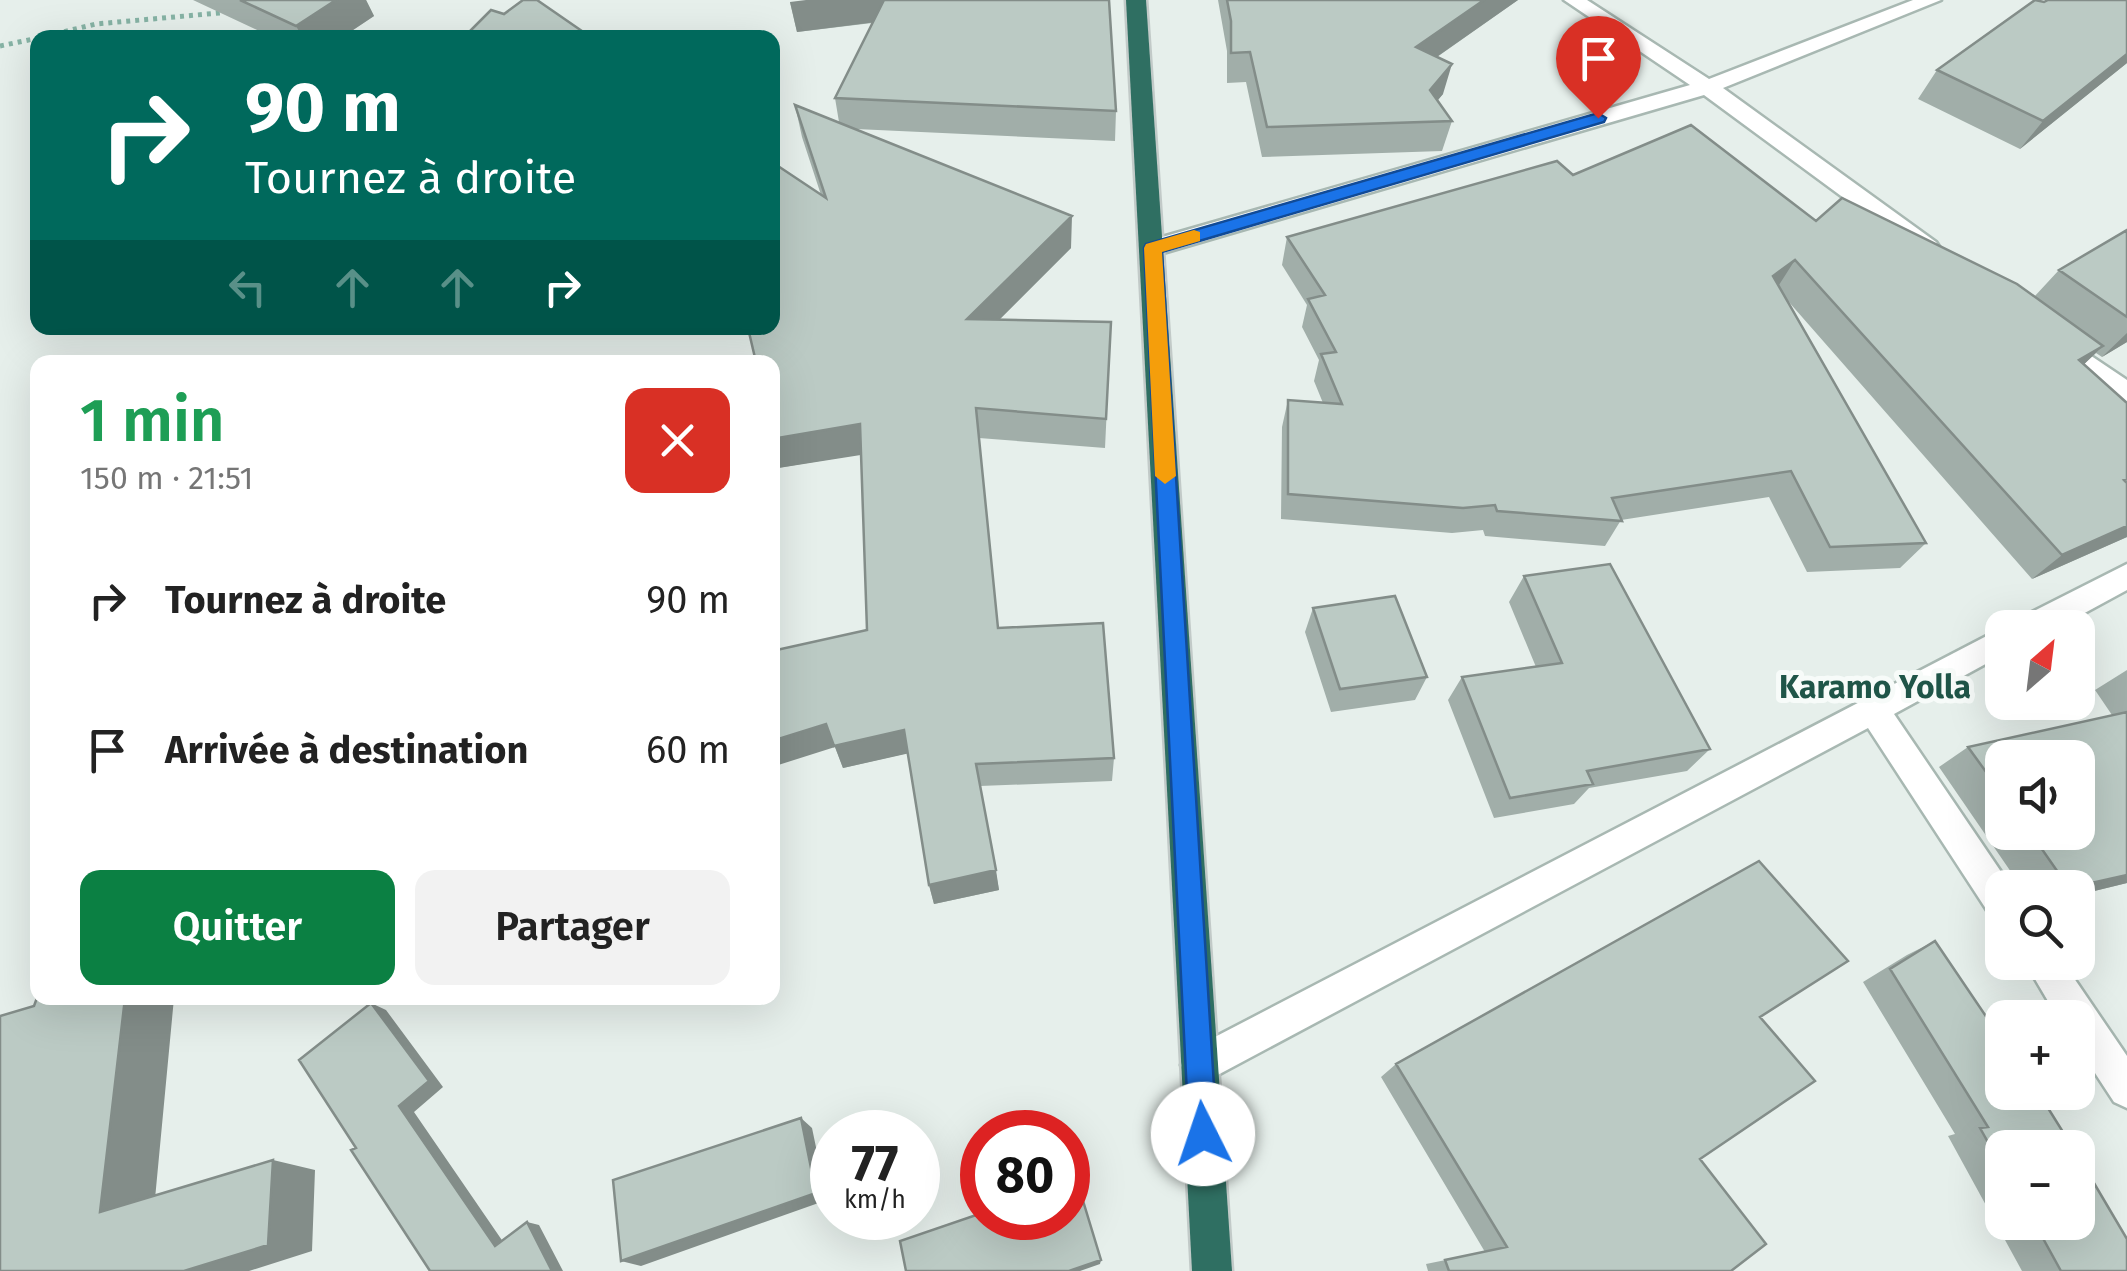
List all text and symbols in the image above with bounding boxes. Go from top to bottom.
pin [1556,16,1641,119]
icon: arrive [1571,31,1626,86]
text: 90 m [245,66,401,150]
icon: right [80,70,210,200]
text: Tournez à droite [245,151,576,205]
icon: left [220,260,275,315]
icon: ahead [325,260,380,315]
icon: ahead [430,260,485,315]
icon: right [535,260,590,315]
text: 1 min [80,385,225,457]
button: close [625,388,730,493]
text: 150 m · 21:51 [80,459,253,497]
icon: right [80,573,135,628]
text: Tournez à droite [165,577,446,623]
text: 90 m [646,577,730,623]
north arrow [1985,610,2095,720]
map controls [1985,610,2095,1240]
district label: Karamo Yolla [1779,668,1971,706]
icon: arrive [80,723,135,778]
text: Arrivée à destination [165,727,528,773]
text: 60 m [646,727,730,773]
button: sound [1985,740,2095,850]
button: Quitter [80,870,395,985]
button: Partager [415,870,730,985]
button: search [1985,870,2095,980]
button: + [1985,1000,2095,1110]
position arrow [1151,1082,1255,1186]
speed limit sign: 80 [960,1110,1090,1240]
button: − [1985,1130,2095,1240]
text: 77 [852,1133,898,1193]
text: km/h [844,1185,906,1215]

